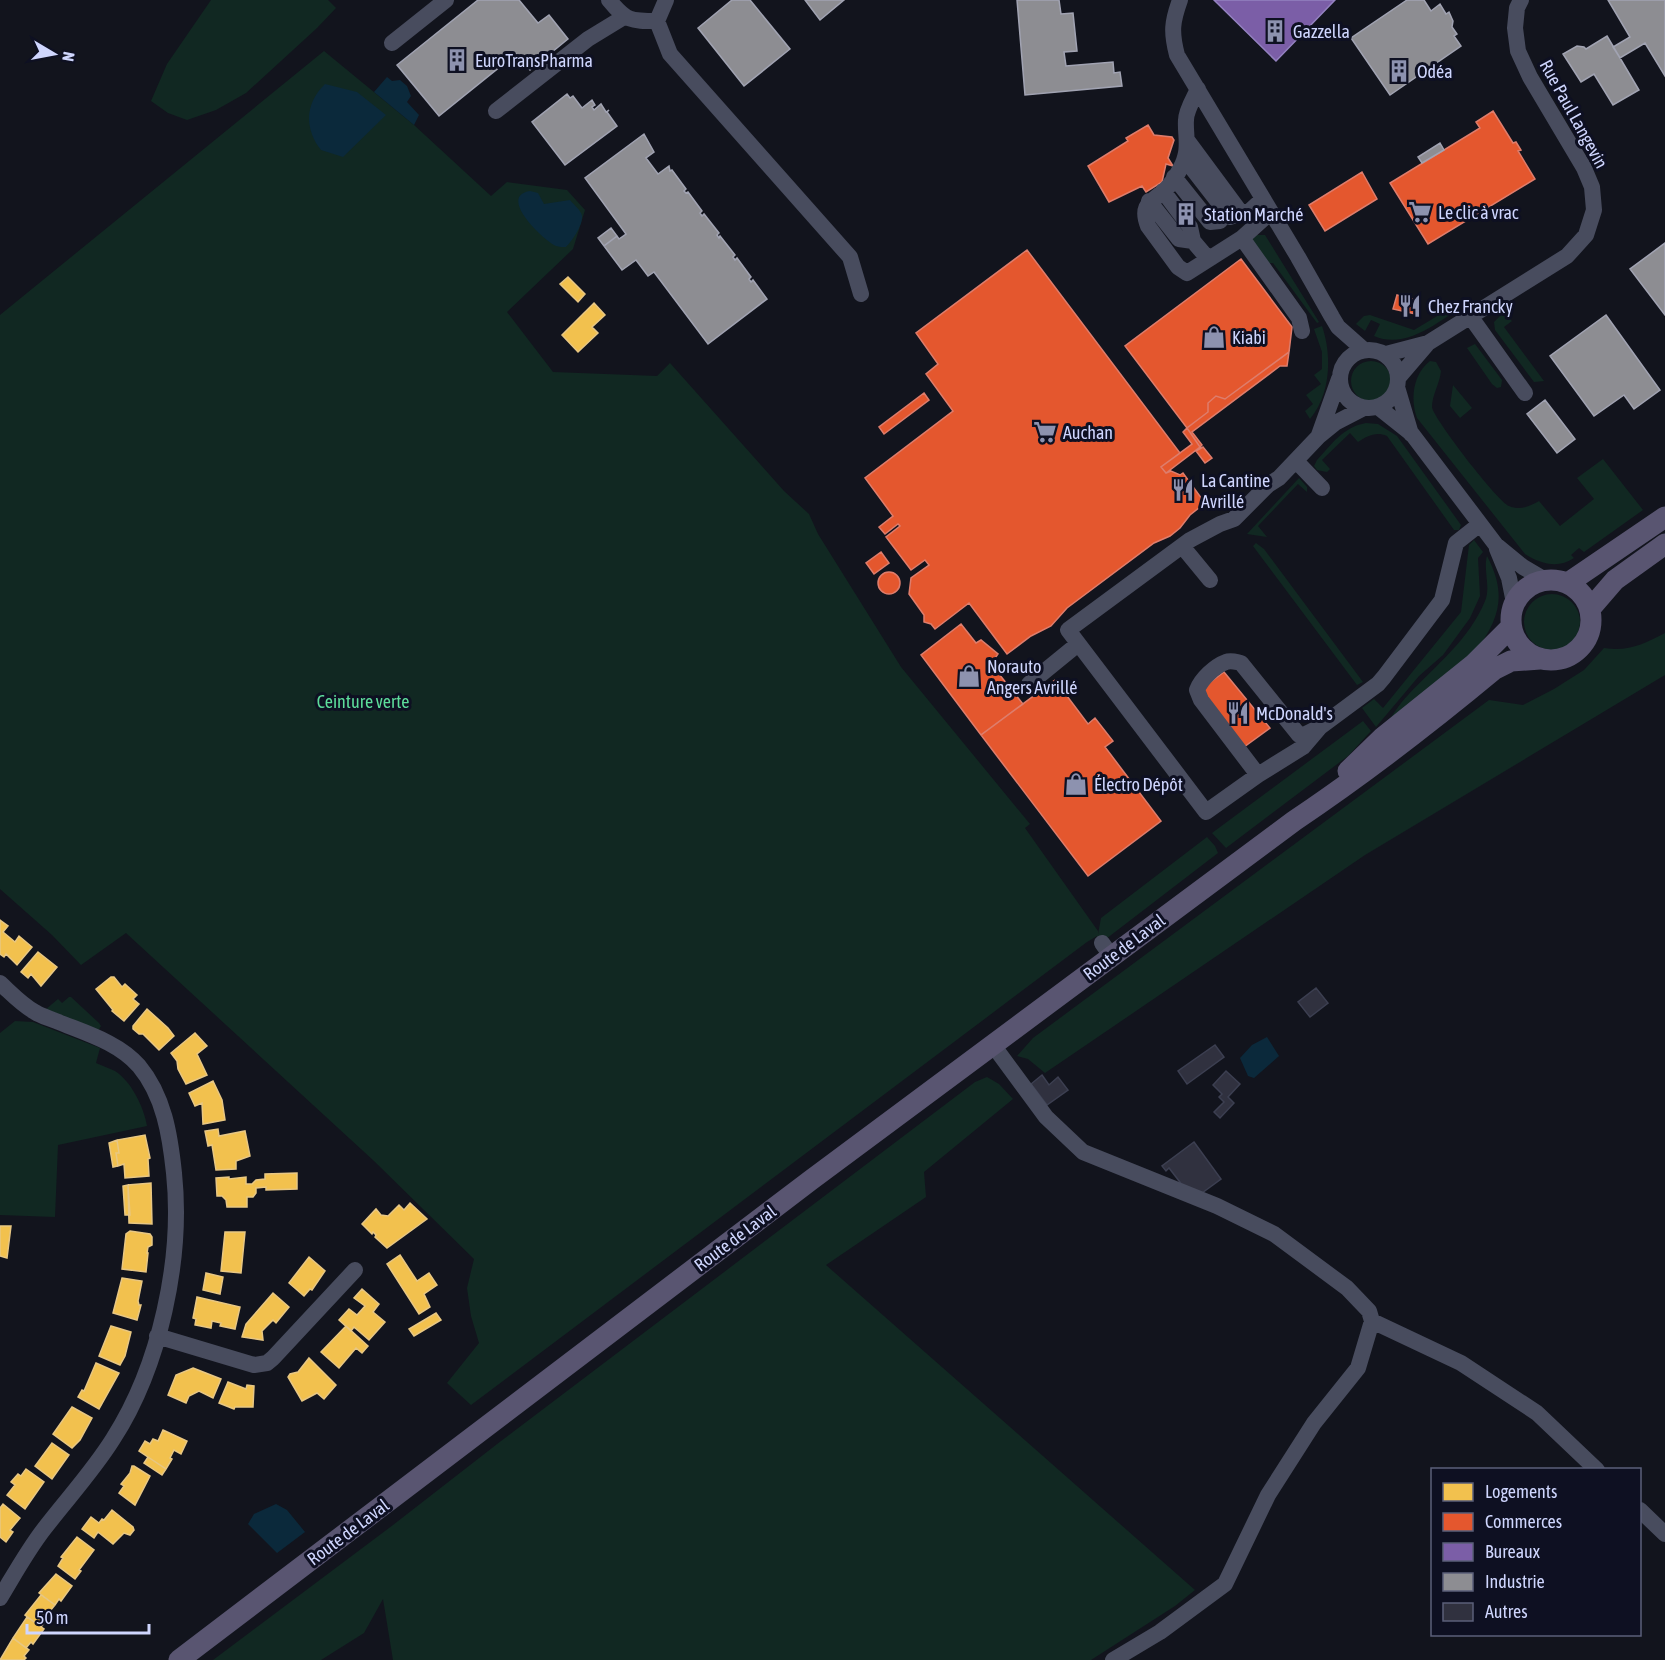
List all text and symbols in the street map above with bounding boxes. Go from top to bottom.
building icon: Gazzella [1262,18,1288,44]
place label: Gazzella [1293,21,1350,42]
north arrow [24,24,84,84]
building icon: EuroTransPharma [444,47,470,73]
text: N [59,50,78,63]
place label: EuroTransPharma [475,50,593,71]
street label: Rue Paul Langevin [1536,56,1612,172]
building icon: Odéa [1386,58,1412,84]
place label: Odéa [1417,61,1453,82]
supermarket icon: Le clic à vrac [1407,199,1433,225]
building icon: Station Marché [1173,201,1199,227]
place label: Le clic à vrac [1438,202,1519,223]
place label: Station Marché [1204,204,1303,225]
restaurant icon: Chez Francky [1397,293,1423,319]
place label: Chez Francky [1428,296,1513,317]
shop icon: Kiabi [1201,324,1227,350]
place label: Kiabi [1232,327,1266,348]
supermarket icon: Auchan [1032,419,1058,445]
place label: Auchan [1063,422,1113,443]
place label: La Cantine Avrillé [1201,470,1270,512]
restaurant icon: La Cantine Avrillé [1170,477,1196,503]
place label: Norauto Angers Avrillé [987,656,1077,698]
shop icon: Norauto Angers Avrillé [956,663,982,689]
park label: Ceinture verte [317,691,409,712]
restaurant icon: McDonald's [1225,700,1251,726]
place label: McDonald's [1256,703,1333,724]
shop icon: Électro Dépôt [1063,771,1089,797]
place label: Électro Dépôt [1094,774,1183,795]
street label: Route de Laval [1079,909,1169,984]
street label: Route de Laval [690,1200,780,1275]
legend [1431,1468,1641,1636]
text: Logements [1485,1481,1557,1502]
street label: Route de Laval [303,1494,393,1569]
text: Commerces [1485,1511,1562,1532]
text: Bureaux [1485,1541,1540,1562]
text: Industrie [1485,1571,1545,1592]
scale bar [27,1597,148,1635]
text: Autres [1485,1601,1528,1622]
text: 50 m [36,1607,68,1628]

